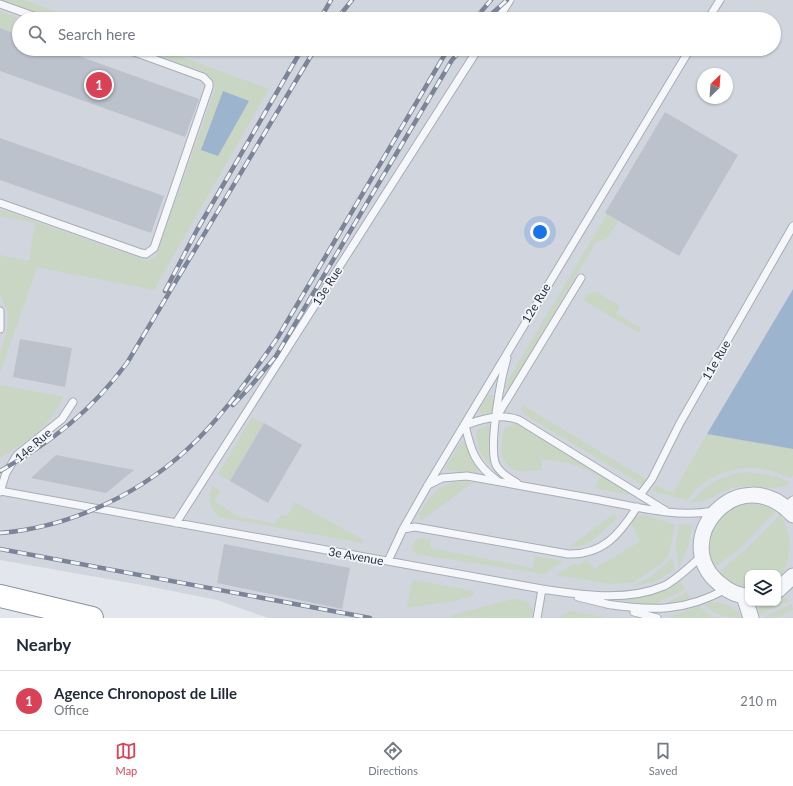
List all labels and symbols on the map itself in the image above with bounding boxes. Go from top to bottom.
north arrow [697,68,733,104]
pin: 1 [86,70,112,100]
your location [530,222,550,242]
street label: 13e Rue [309,264,345,308]
street label: 12e Rue [518,280,554,326]
street label: 11e Rue [699,337,733,383]
street label: 14e Rue [12,425,54,465]
street label: 3e Avenue [327,544,385,568]

